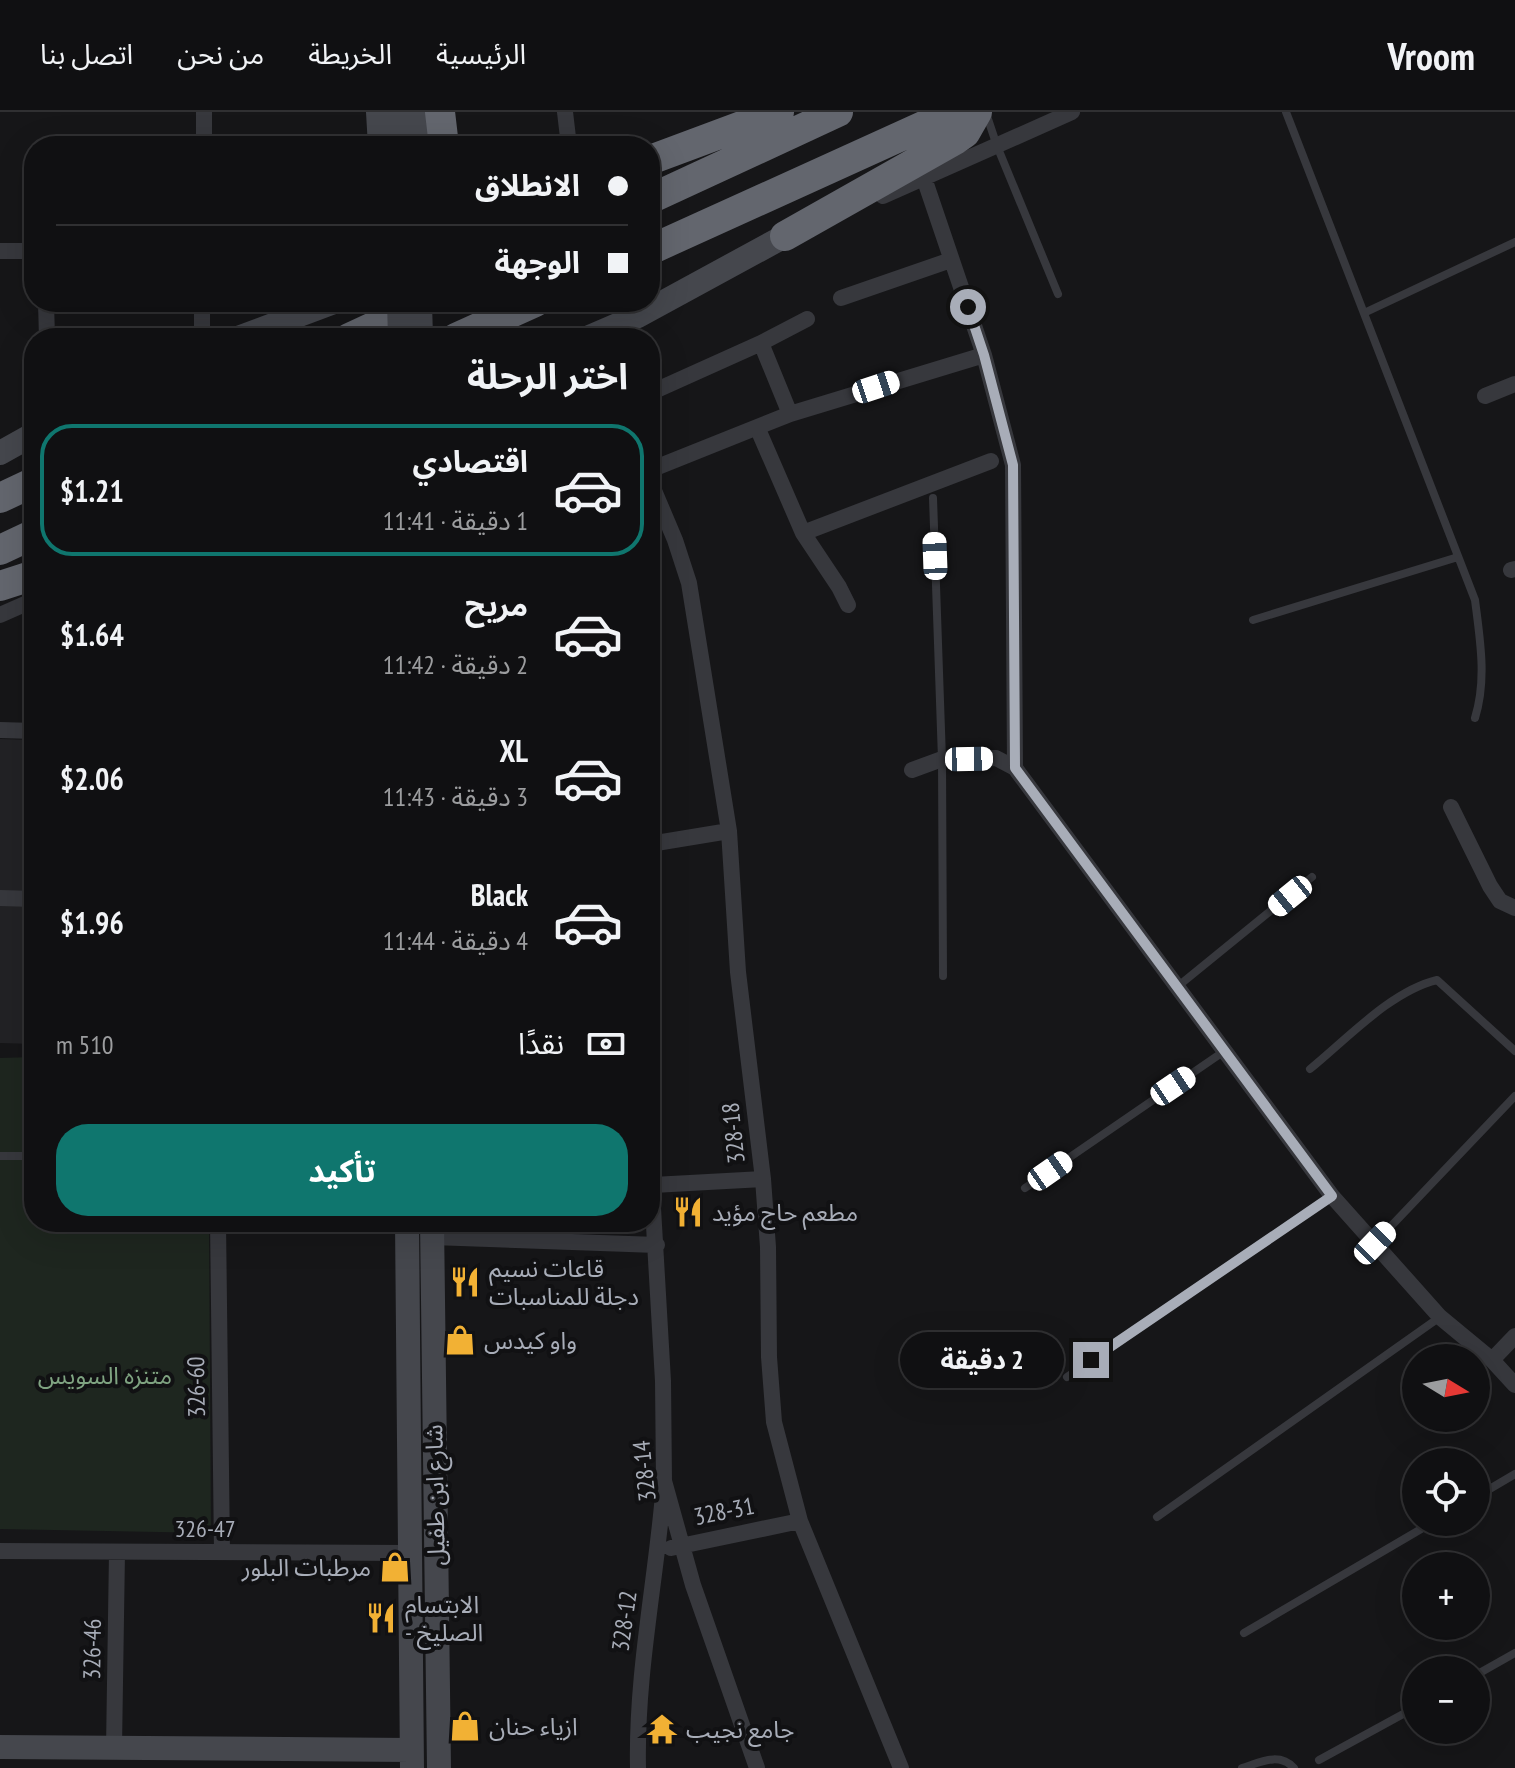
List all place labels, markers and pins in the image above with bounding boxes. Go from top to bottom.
restaurant icon: مطعم حاج مؤيد [671,1195,705,1229]
place label: مطعم حاج مؤيد [712,1197,858,1230]
place label: قاعات نسيم دجلة للمناسبات [489,1253,639,1312]
restaurant icon: قاعات نسيم دجلة للمناسبات [448,1265,482,1299]
shop icon: واو كيدس [443,1323,477,1357]
place label: واو كيدس [484,1325,577,1356]
shop icon: مرطبات البلور [378,1550,412,1584]
place label: مرطبات البلور [241,1552,371,1583]
place label: الابتسام - الصليخ [405,1589,483,1650]
restaurant icon: الابتسام - الصليخ [364,1601,398,1635]
shop icon: ازياء حنان [448,1709,482,1743]
place label: ازياء حنان [489,1711,578,1742]
temple icon: جامع نجيب [645,1712,679,1746]
place label: جامع نجيب [686,1714,794,1747]

